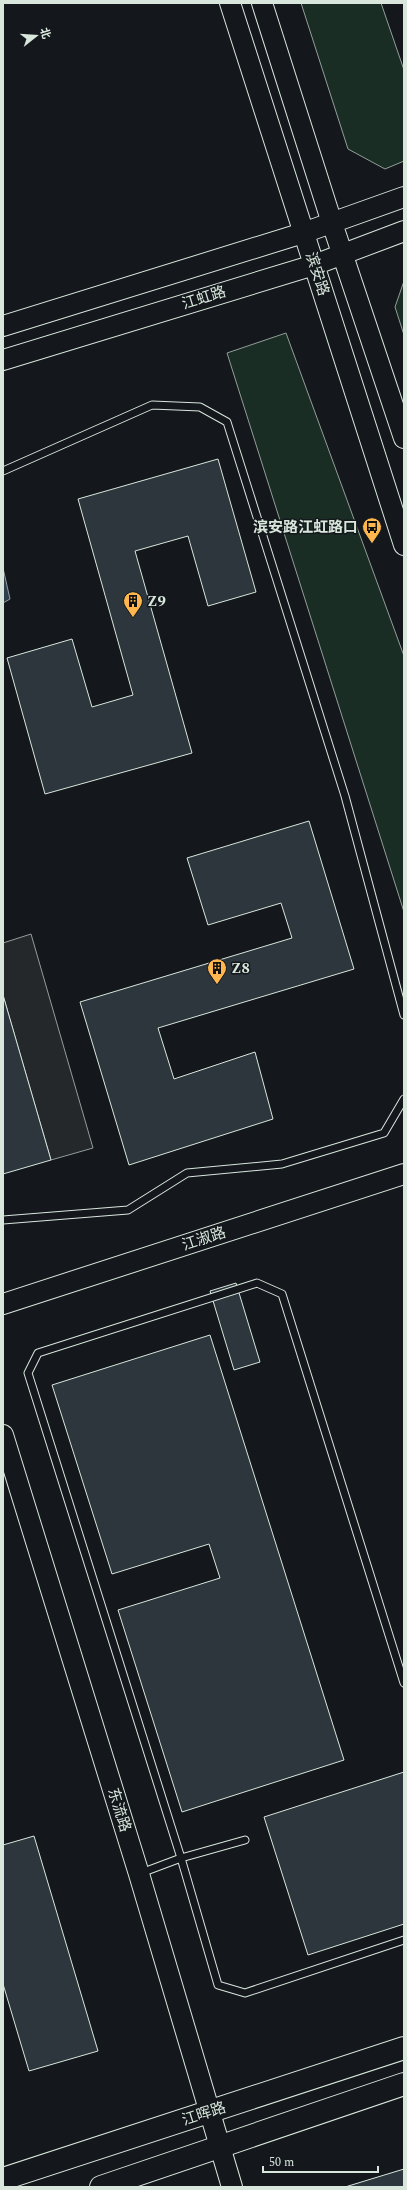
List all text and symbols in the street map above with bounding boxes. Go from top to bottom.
north arrow [16,16,56,56]
text: 北 [35,25,55,41]
street label: 滨安路 [299,249,335,299]
street label: 江虹路 [179,280,229,316]
place label: 滨安路江虹路口 [253,516,358,539]
bus stop icon: 滨安路江虹路口 [361,516,383,544]
building icon: Z9 [122,590,144,618]
place label: Z9 [147,590,166,613]
building icon: Z8 [206,957,228,985]
place label: Z8 [231,957,250,980]
street label: 江淑路 [179,1221,229,1257]
street label: 东流路 [101,1785,137,1835]
street label: 江晖路 [179,2096,229,2132]
scale bar [263,2148,378,2174]
text: 50 m [269,2153,294,2172]

